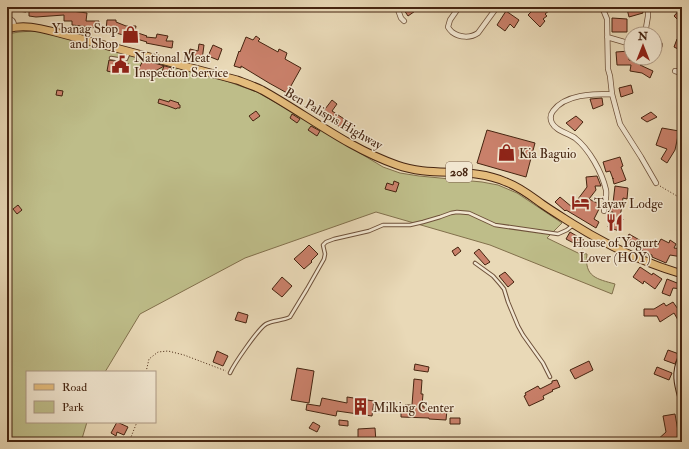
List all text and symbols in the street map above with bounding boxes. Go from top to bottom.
place label: Ybanag Stop and Shop [52,21,118,53]
shop icon: Ybanag Stop and Shop [121,25,141,45]
north arrow [623,26,663,66]
text: N [637,30,649,43]
place label: National Meat Inspection Service [134,50,229,82]
public building icon: National Meat Inspection Service [111,54,131,74]
street label: Ben Palispis Highway [281,84,386,154]
shop icon: Kia Baguio [496,143,516,163]
place label: Kia Baguio [519,146,576,162]
road number: 208 [446,162,472,182]
hotel icon: Tayaw Lodge [571,193,591,213]
place label: Tayaw Lodge [594,196,664,213]
restaurant icon: House of Yogurt Lover (HOY) [605,213,625,233]
place label: House of Yogurt Lover (HOY) [572,235,658,266]
legend [26,371,156,423]
text: Road [62,380,87,395]
building icon: Milking Center [350,397,370,417]
text: Park [62,400,84,415]
place label: Milking Center [373,400,454,416]

